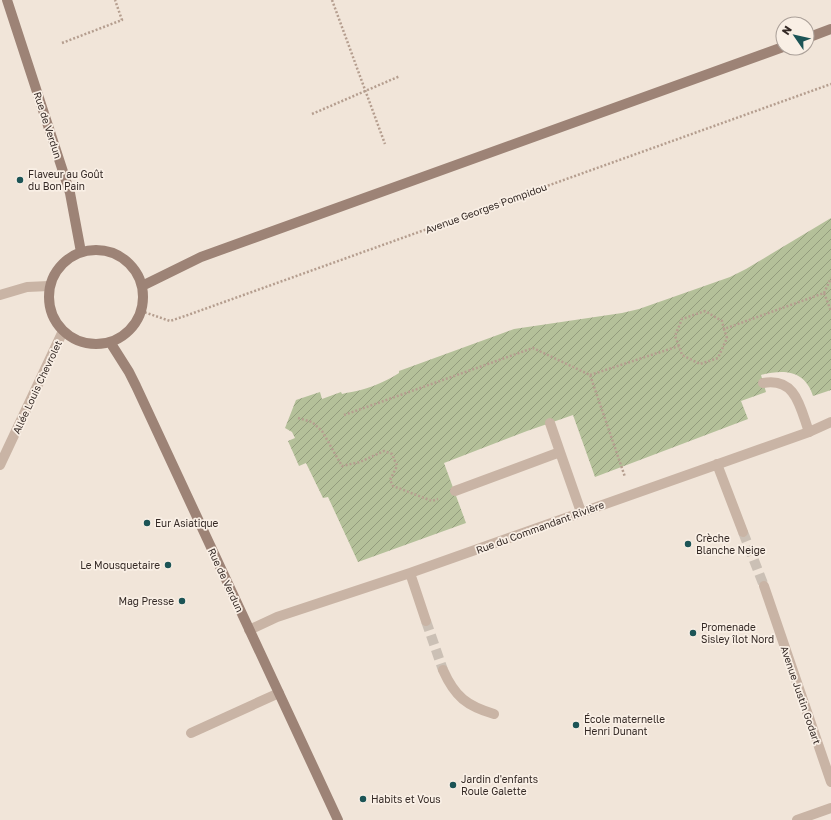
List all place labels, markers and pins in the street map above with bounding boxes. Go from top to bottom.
place label: Flaveur au Goût du Bon Pain [28,168,104,192]
marker: Flaveur au Goût du Bon Pain [15,175,25,185]
place label: Eur Asiatique [155,517,219,529]
marker: Eur Asiatique [142,518,152,528]
place label: Crèche Blanche Neige [696,532,766,556]
marker: Crèche Blanche Neige [683,539,693,549]
place label: Le Mousquetaire [80,559,160,571]
marker: Le Mousquetaire [163,560,173,570]
place label: Mag Presse [119,595,174,607]
marker: Mag Presse [177,596,187,606]
place label: Promenade Sisley îlot Nord [701,621,774,645]
marker: Promenade Sisley îlot Nord [688,628,698,638]
place label: École maternelle Henri Dunant [584,713,665,737]
marker: École maternelle Henri Dunant [571,720,581,730]
place label: Jardin d'enfants Roule Galette [461,773,538,797]
marker: Jardin d'enfants Roule Galette [448,780,458,790]
place label: Habits et Vous [371,793,441,805]
marker: Habits et Vous [358,794,368,804]

